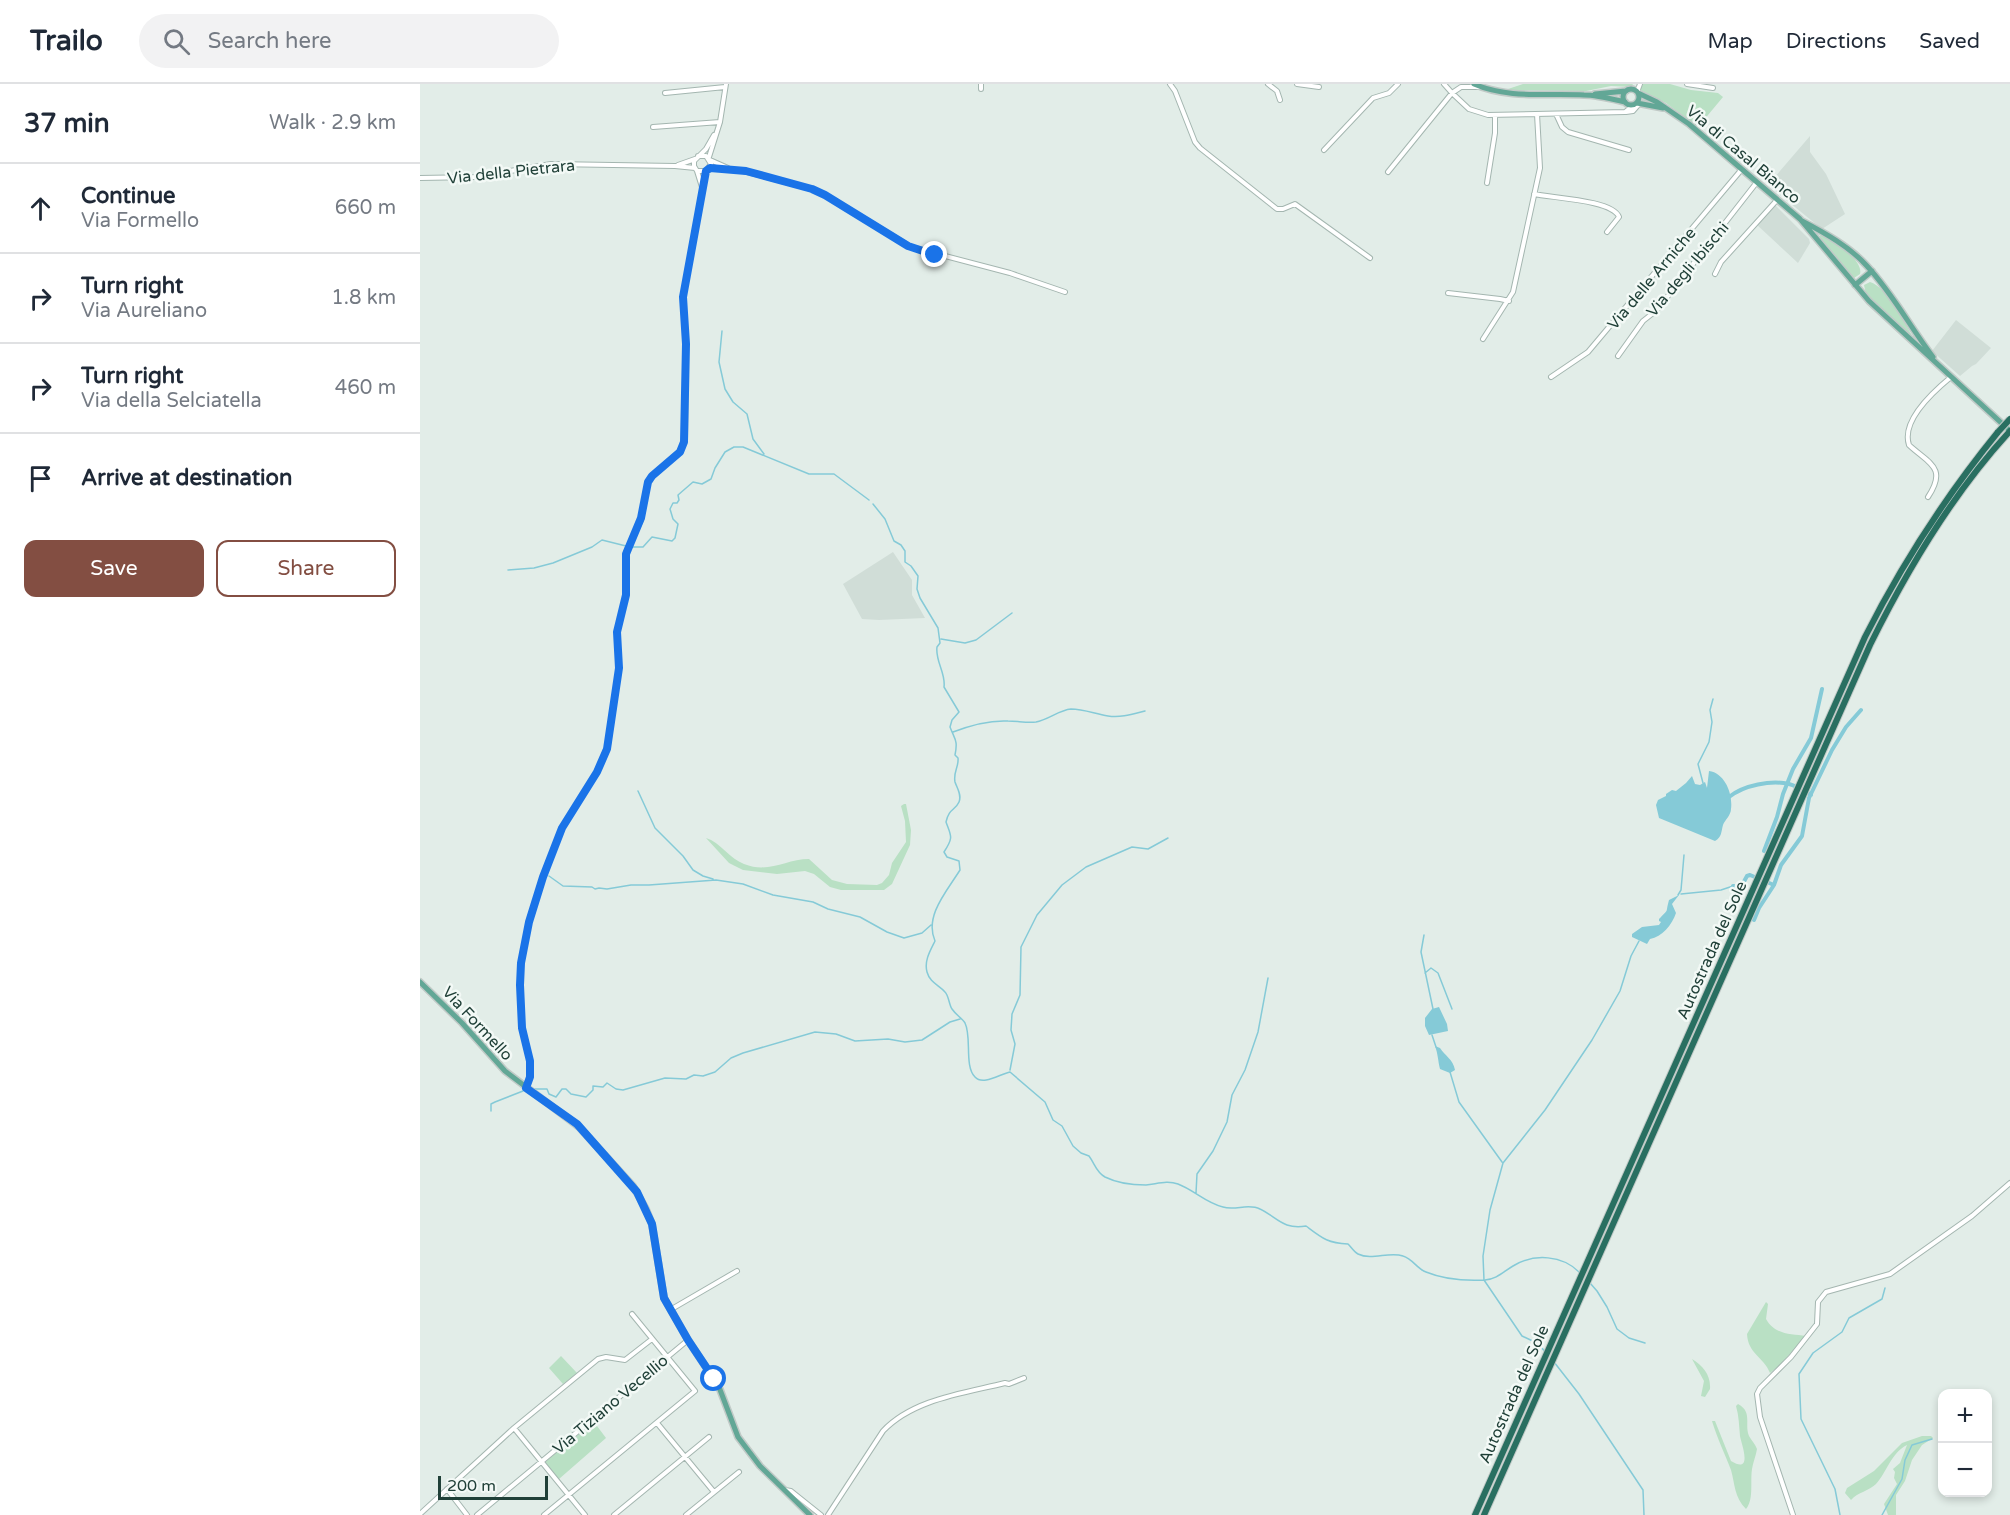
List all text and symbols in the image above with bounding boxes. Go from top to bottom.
search box [139,14,559,68]
text: Trailo [30,24,103,58]
icon: search [160,25,193,58]
text: Search here [208,28,332,54]
text: Map [1707,29,1753,54]
text: Directions [1786,29,1886,54]
text: Saved [1919,29,1980,54]
street label: Via di Casal Bianco [1682,101,1805,208]
text: 37 min [24,108,110,139]
text: Walk · 2.9 km [269,111,396,135]
street label: Via della Pietrara [446,155,576,189]
text: Continue [81,183,176,209]
icon: ahead [24,192,57,225]
text: 660 m [335,196,396,220]
text: Via Formello [81,209,199,233]
street label: Via degli Ibischi [1642,218,1733,321]
street label: Via delle Arniche [1603,223,1700,334]
route end [921,241,947,267]
text: Turn right [81,273,183,299]
icon: right [24,282,57,315]
text: 1.8 km [331,286,396,310]
text: Via Aureliano [81,299,207,323]
text: Turn right [81,363,183,389]
icon: right [24,372,57,405]
text: 460 m [335,376,396,400]
text: Via della Selciatella [81,389,262,413]
icon: arrive [24,462,57,495]
text: Arrive at destination [81,465,292,491]
button: Save [24,540,204,597]
button: Share [216,540,396,597]
street label: Autostrada del Sole [1672,878,1751,1023]
street label: Via Formello [438,982,517,1065]
street label: Autostrada del Sole [1474,1322,1553,1467]
street label: Via Tiziano Vecellio [549,1351,673,1459]
route start [700,1365,726,1391]
map controls [1938,1389,1992,1497]
button: + [1938,1389,1992,1443]
button: − [1938,1443,1992,1497]
scale bar [438,1473,548,1500]
text: 200 m [447,1476,496,1496]

